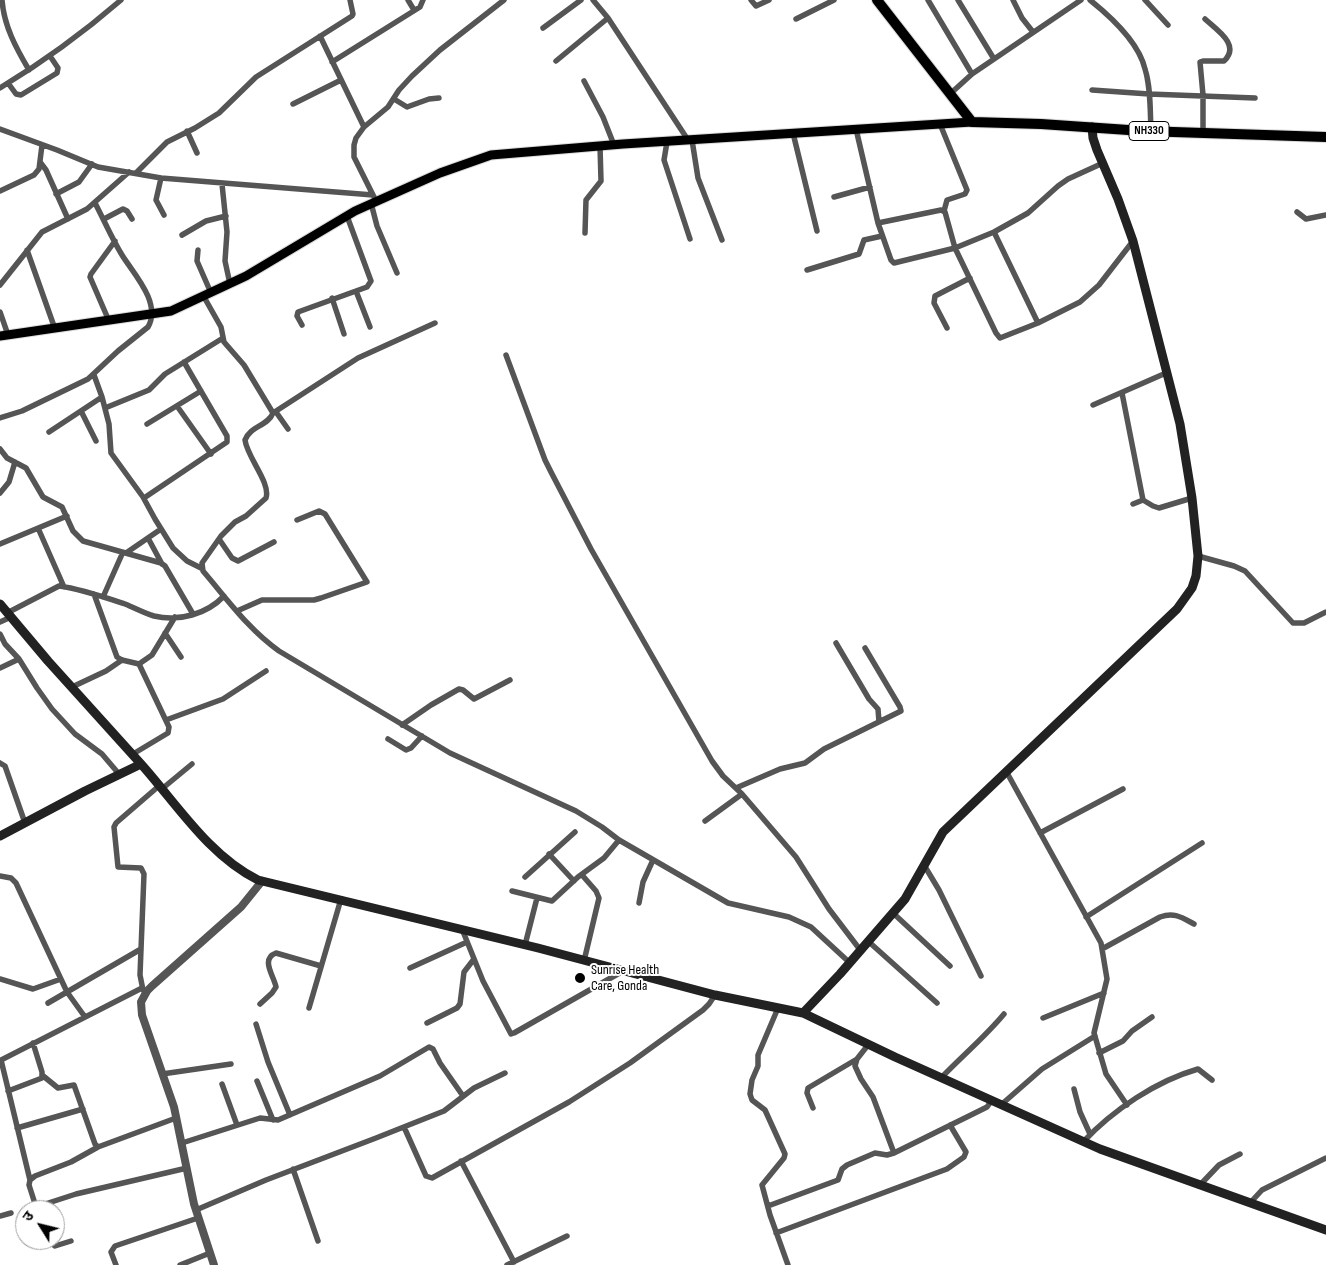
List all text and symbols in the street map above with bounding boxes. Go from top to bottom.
road number: NH330 [1129,122,1169,140]
place label: Sunrise Health Care, Gonda [591,962,659,994]
marker: Sunrise Health Care, Gonda [573,971,587,985]
north arrow [15,1200,65,1250]
text: उ [19,1208,38,1225]

